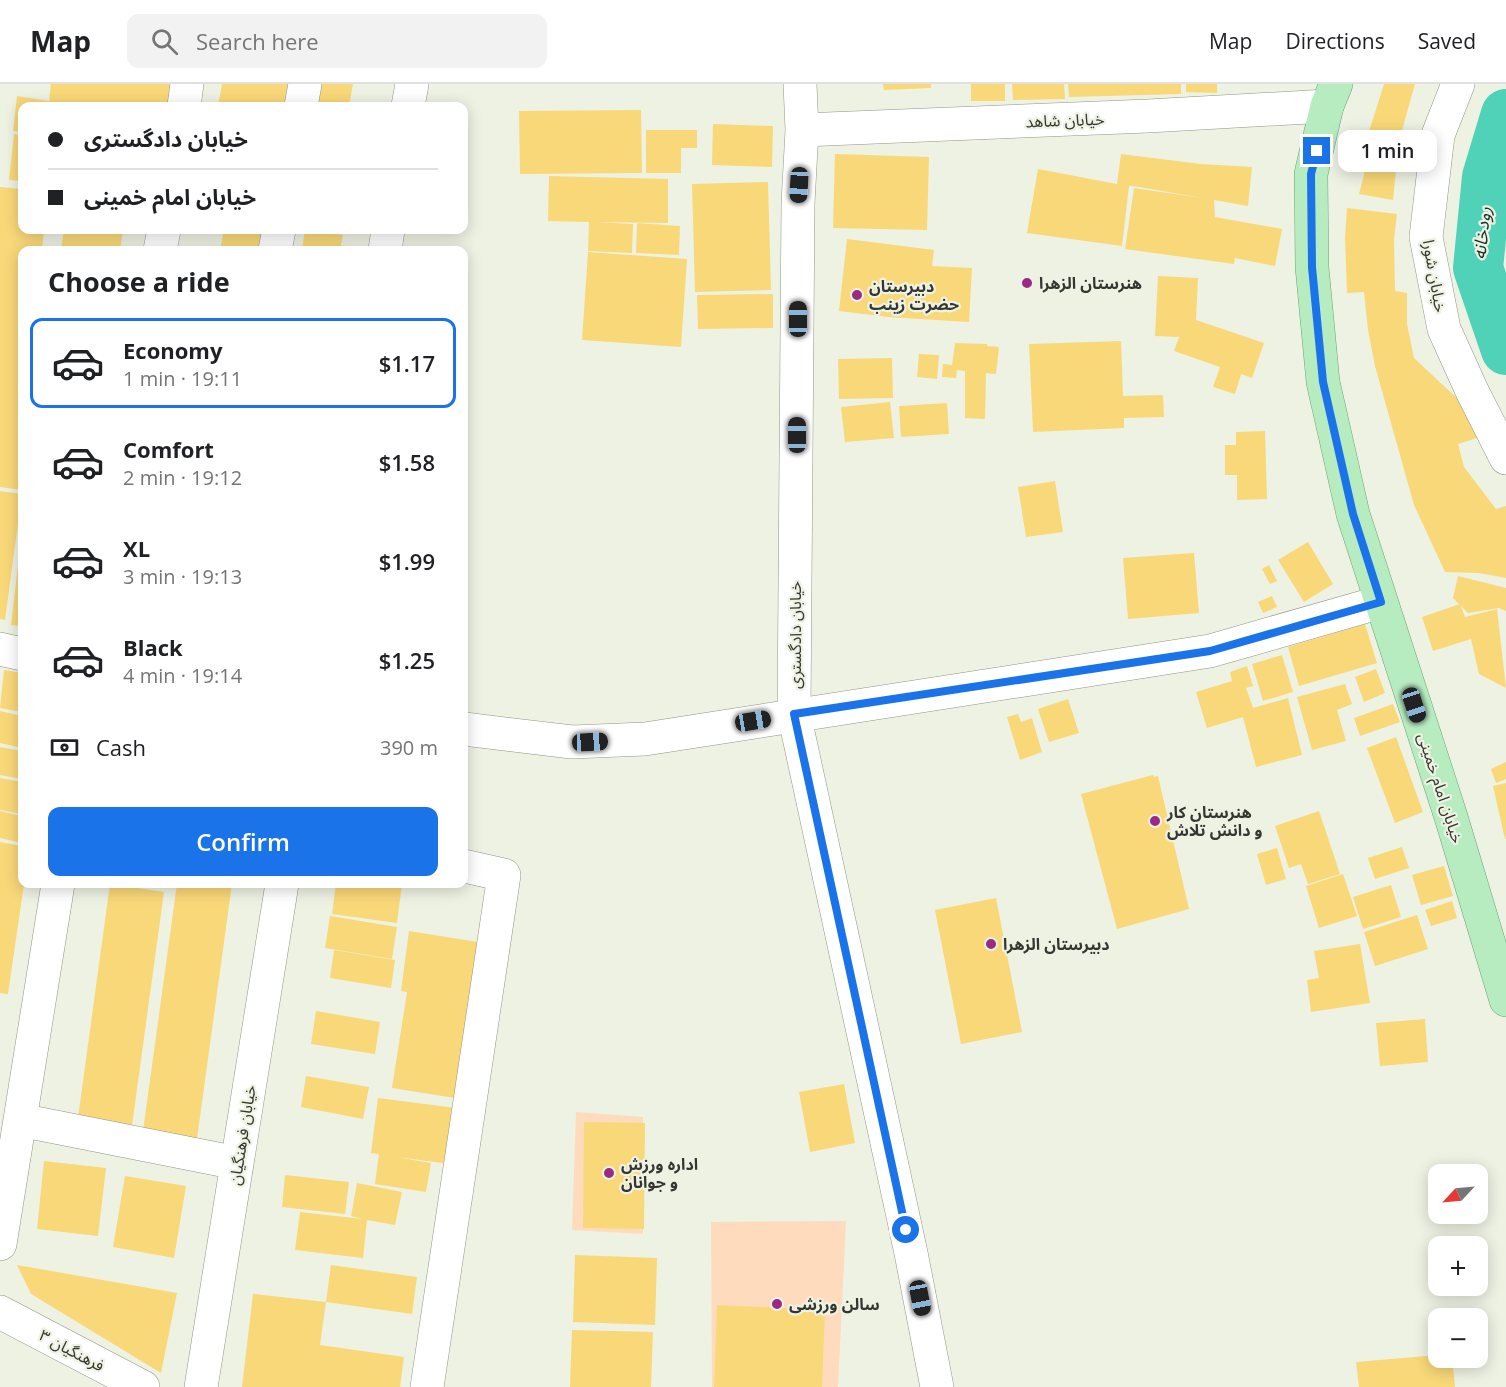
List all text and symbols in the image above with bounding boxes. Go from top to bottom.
search box [127,14,547,68]
text: Map [30,22,91,60]
icon: search [148,25,181,58]
text: Search here [196,26,319,56]
text: Map [1209,27,1252,55]
text: Directions [1285,27,1385,55]
text: Saved [1418,27,1476,55]
street label: خیابان شاهد [1025,108,1105,132]
text: خیابان دادگستری [84,123,248,153]
callout: 1 min [1338,130,1437,172]
route end [1303,137,1330,164]
text: 1 min [1361,137,1415,164]
car [789,167,809,203]
text: خیابان امام خمینی [84,181,256,211]
water label: رودخانه [1466,205,1496,260]
street label: خیابان شورا [1418,238,1452,314]
text: Choose a ride [48,263,230,300]
place label: هنرستان الزهرا [1039,272,1142,294]
place label: دبیرستان حضرت زینب [869,275,959,315]
marker: هنرستان الزهرا [1020,276,1034,290]
marker: دبیرستان حضرت زینب [850,288,864,302]
car [789,301,807,337]
text: Economy [123,335,222,365]
icon: car [51,336,105,390]
text: $1.17 [379,348,435,378]
text: 1 min · 19:11 [123,365,242,392]
car [788,417,806,453]
text: Comfort [123,434,214,464]
icon: car [51,435,105,489]
text: $1.58 [379,447,435,477]
text: 2 min · 19:12 [123,464,242,491]
text: XL [123,533,150,563]
icon: car [51,534,105,588]
text: $1.99 [379,546,435,576]
text: 3 min · 19:13 [123,563,242,590]
street label: خیابان دادگستری [784,581,806,689]
text: Black [123,632,183,662]
icon: car [51,633,105,687]
text: $1.25 [379,645,435,675]
text: 4 min · 19:14 [123,662,242,689]
car [1400,685,1428,725]
car [734,709,772,733]
street label: خیابان امام خمینی [1411,730,1469,847]
icon: cash [48,731,81,764]
text: Cash [96,732,146,762]
car [572,732,608,752]
text: 390 m [380,734,438,761]
place label: هنرستان کار و دانش تلاش [1166,801,1263,841]
button: Confirm [48,807,438,876]
marker: هنرستان کار و دانش تلاش [1148,814,1162,828]
place label: دبیرستان الزهرا [1003,933,1110,955]
marker: دبیرستان الزهرا [984,937,998,951]
street label: خیابان فرهنگیان [223,1083,261,1187]
place label: اداره ورزش و جوانان [621,1153,698,1193]
north arrow [1428,1164,1488,1224]
map controls [1428,1164,1488,1368]
marker: اداره ورزش و جوانان [602,1166,616,1180]
route start [892,1216,919,1243]
button: + [1428,1236,1488,1296]
car [908,1279,932,1317]
place label: سالن ورزشی [789,1293,880,1315]
marker: سالن ورزشی [770,1297,784,1311]
button: − [1428,1308,1488,1368]
street label: فرهنگیان ۳ [36,1324,108,1376]

